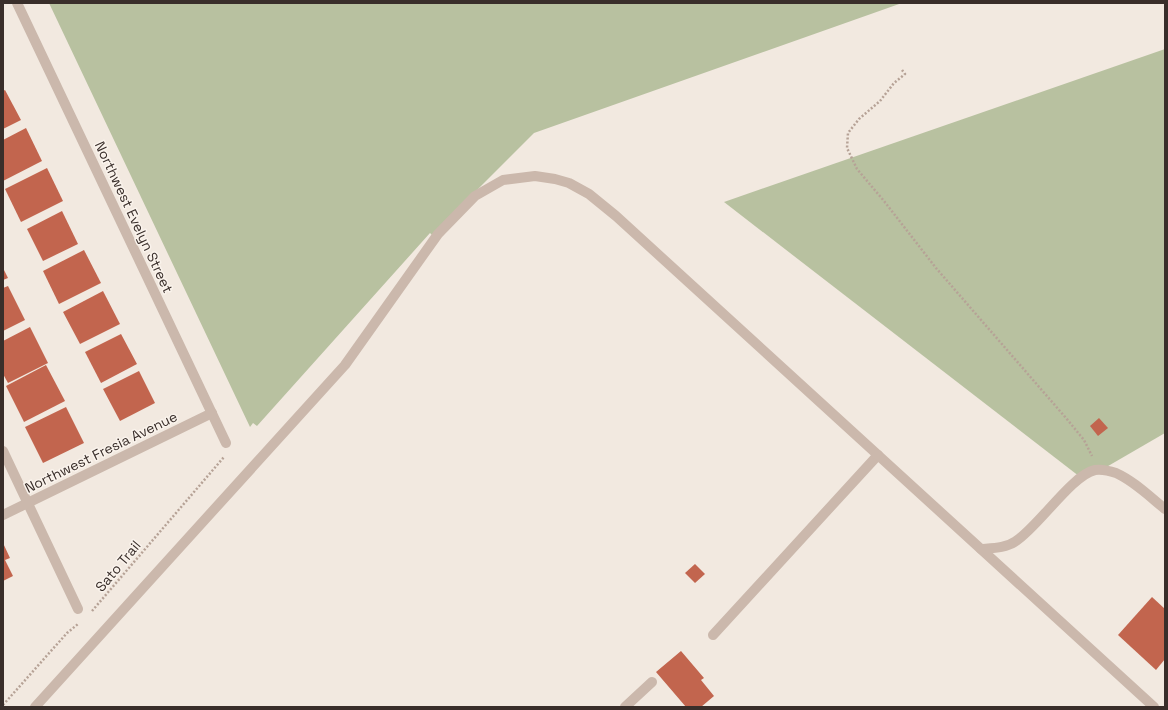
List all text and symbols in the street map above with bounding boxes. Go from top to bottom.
street label: Northwest Evelyn Street [91,138,177,296]
street label: Northwest Fresia Avenue [22,407,180,497]
street label: Sato Trail [91,537,145,595]

